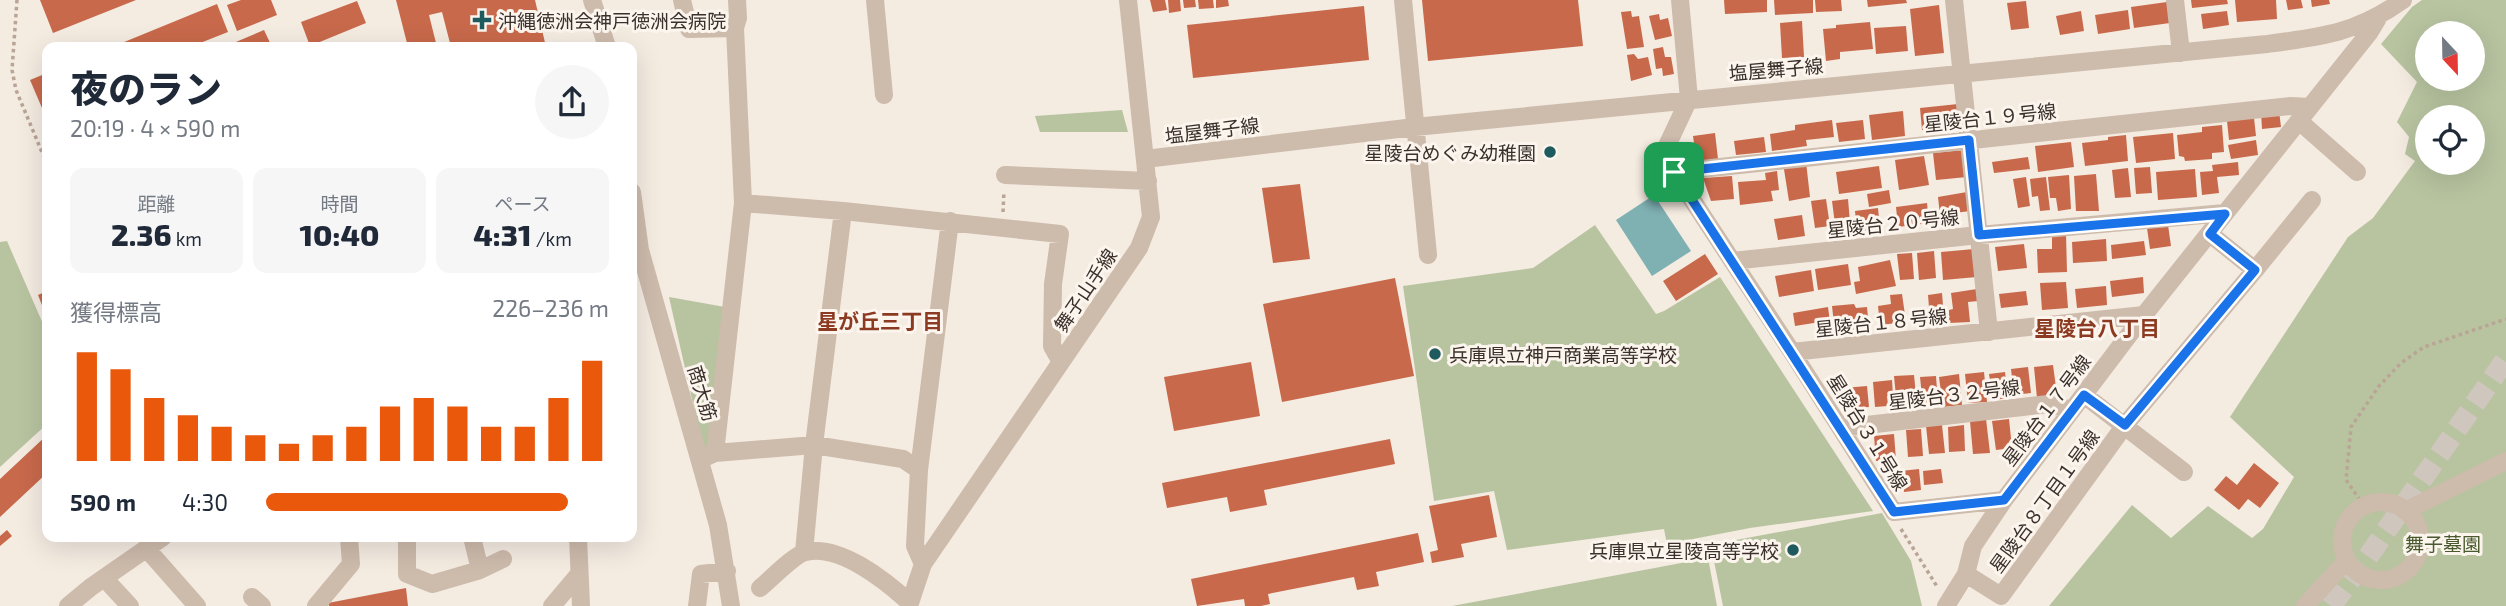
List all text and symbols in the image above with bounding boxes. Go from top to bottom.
place label: 沖縄徳洲会神戸徳洲会病院 [498,9,726,32]
marker: 沖縄徳洲会神戸徳洲会病院 [472,10,492,30]
north arrow [2415,21,2485,91]
map controls [2415,21,2485,175]
street label: 塩屋舞子線 [1728,53,1824,85]
text: 夜のラン [70,65,222,111]
button: share [535,65,609,139]
street label: 星陵台１９号線 [1923,99,2057,135]
button: locate [2415,105,2485,175]
street label: 塩屋舞子線 [1163,113,1261,147]
text: 20:19 · 4 × 590 m [70,114,240,142]
place label: 星陵台めぐみ幼稚園 [1364,141,1536,164]
pin [1644,142,1704,202]
marker: 星陵台めぐみ幼稚園 [1542,144,1558,160]
icon: arrive [1655,153,1693,191]
text: 距離 [137,192,176,215]
text: 時間 [320,192,359,215]
text: ペース [494,192,551,215]
street label: 星陵台２０号線 [1826,205,1960,241]
text: 2.36 [111,216,171,252]
text: 10:40 [300,216,379,252]
text: 4:31 [473,216,531,252]
text: km [171,227,202,250]
text: /km [531,227,572,250]
street label: 舞子山手線 [1049,244,1121,336]
text: 226–236 m [492,294,609,322]
text: 獲得標高 [70,298,162,326]
street label: 星陵台１８号線 [1814,304,1948,340]
district label: 星が丘三丁目 [817,308,943,333]
district label: 星陵台八丁目 [2034,315,2160,340]
place label: 兵庫県立神戸商業高等学校 [1449,343,1677,366]
marker: 兵庫県立神戸商業高等学校 [1427,346,1443,362]
street label: 星陵台１７号線 [1997,350,2095,470]
street label: 商大筋 [684,362,722,424]
street label: 星陵台３１号線 [1823,370,1913,494]
street label: 星陵台３２号線 [1887,374,2021,414]
street label: 星陵台８丁目１号線 [1984,425,2104,577]
text: 590 m [70,488,136,516]
text: 4:30 [182,488,228,516]
park label: 舞子墓園 [2405,532,2481,555]
place label: 兵庫県立星陵高等学校 [1589,539,1779,562]
marker: 兵庫県立星陵高等学校 [1785,542,1801,558]

